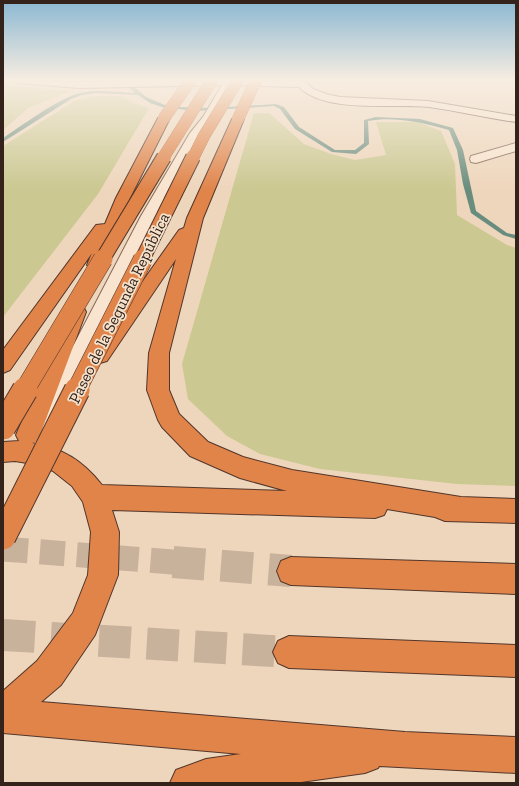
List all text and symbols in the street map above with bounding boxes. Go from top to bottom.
street label: Paseo de la Segunda República [65,210,174,406]

